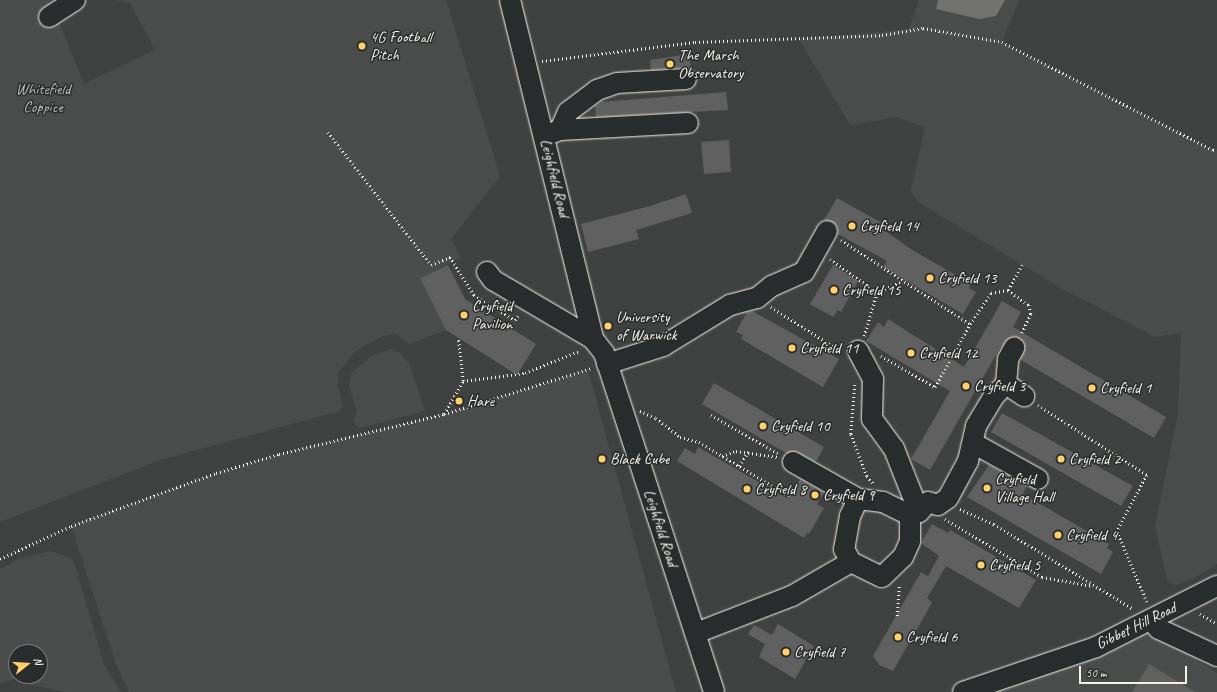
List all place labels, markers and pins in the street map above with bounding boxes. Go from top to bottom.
place label: 4G Football Pitch [370,27,431,65]
marker: 4G Football Pitch [357,41,367,51]
place label: The Marsh Observatory [678,45,743,83]
marker: The Marsh Observatory [665,59,675,69]
place label: Cryfield 14 [860,216,919,236]
marker: Cryfield 14 [847,221,857,231]
place label: Cryfield 13 [938,268,997,288]
marker: Cryfield 13 [925,273,935,283]
place label: Cryfield 15 [842,280,901,300]
marker: Cryfield 15 [829,285,839,295]
place label: Cryfield Pavilion [472,296,512,334]
place label: University of Warwick [616,307,678,345]
marker: Cryfield Pavilion [459,310,469,320]
marker: University of Warwick [603,321,613,331]
place label: Cryfield 11 [800,338,859,358]
marker: Cryfield 11 [787,343,797,353]
place label: Cryfield 12 [919,343,978,363]
marker: Cryfield 12 [906,348,916,358]
place label: Cryfield 3 [974,376,1025,396]
place label: Cryfield 1 [1100,378,1151,398]
marker: Cryfield 3 [961,381,971,391]
marker: Cryfield 1 [1087,383,1097,393]
place label: Hare [467,391,494,411]
marker: Hare [454,396,464,406]
place label: Cryfield 10 [771,416,830,436]
marker: Cryfield 10 [758,421,768,431]
place label: Black Cube [610,449,669,469]
place label: Cryfield 2 [1069,449,1120,469]
marker: Black Cube [597,454,607,464]
marker: Cryfield 2 [1056,454,1066,464]
place label: Cryfield Village Hall [995,469,1054,507]
place label: Cryfield 8 [755,479,806,499]
marker: Cryfield Village Hall [982,483,992,493]
marker: Cryfield 8 [742,484,752,494]
place label: Cryfield 9 [823,485,874,505]
marker: Cryfield 9 [810,490,820,500]
place label: Cryfield 4 [1066,525,1117,545]
marker: Cryfield 4 [1053,530,1063,540]
place label: Cryfield 5 [989,555,1040,575]
marker: Cryfield 5 [976,560,986,570]
place label: Cryfield 6 [906,627,957,647]
marker: Cryfield 6 [893,632,903,642]
place label: Cryfield 7 [794,642,845,662]
marker: Cryfield 7 [781,647,791,657]

